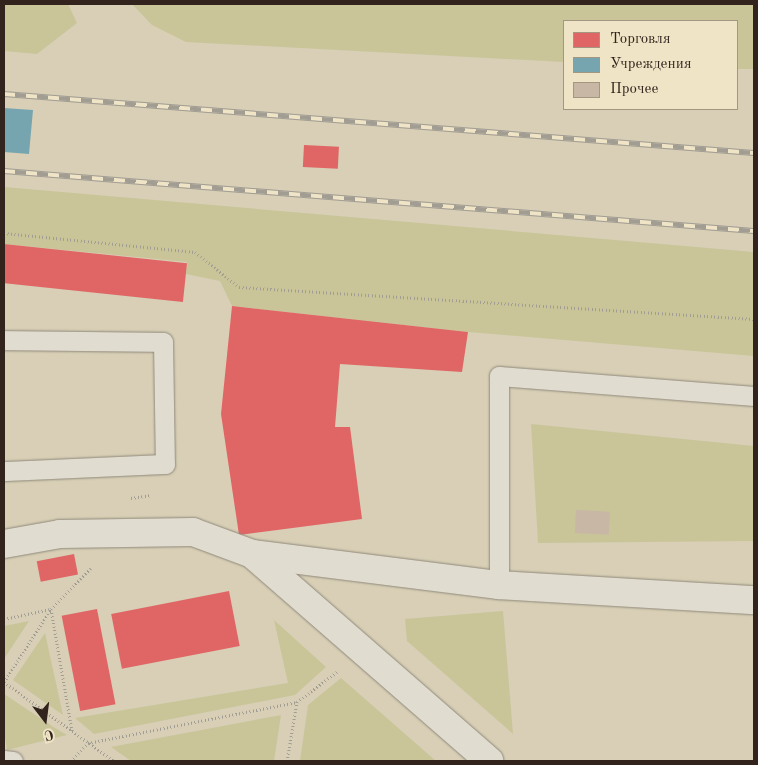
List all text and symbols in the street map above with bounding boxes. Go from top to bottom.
legend [563,20,738,110]
text: Торговля [610,32,671,47]
text: Учреждения [610,57,692,72]
text: Прочее [610,82,658,97]
north arrow [20,695,70,745]
text: С [43,727,55,742]

